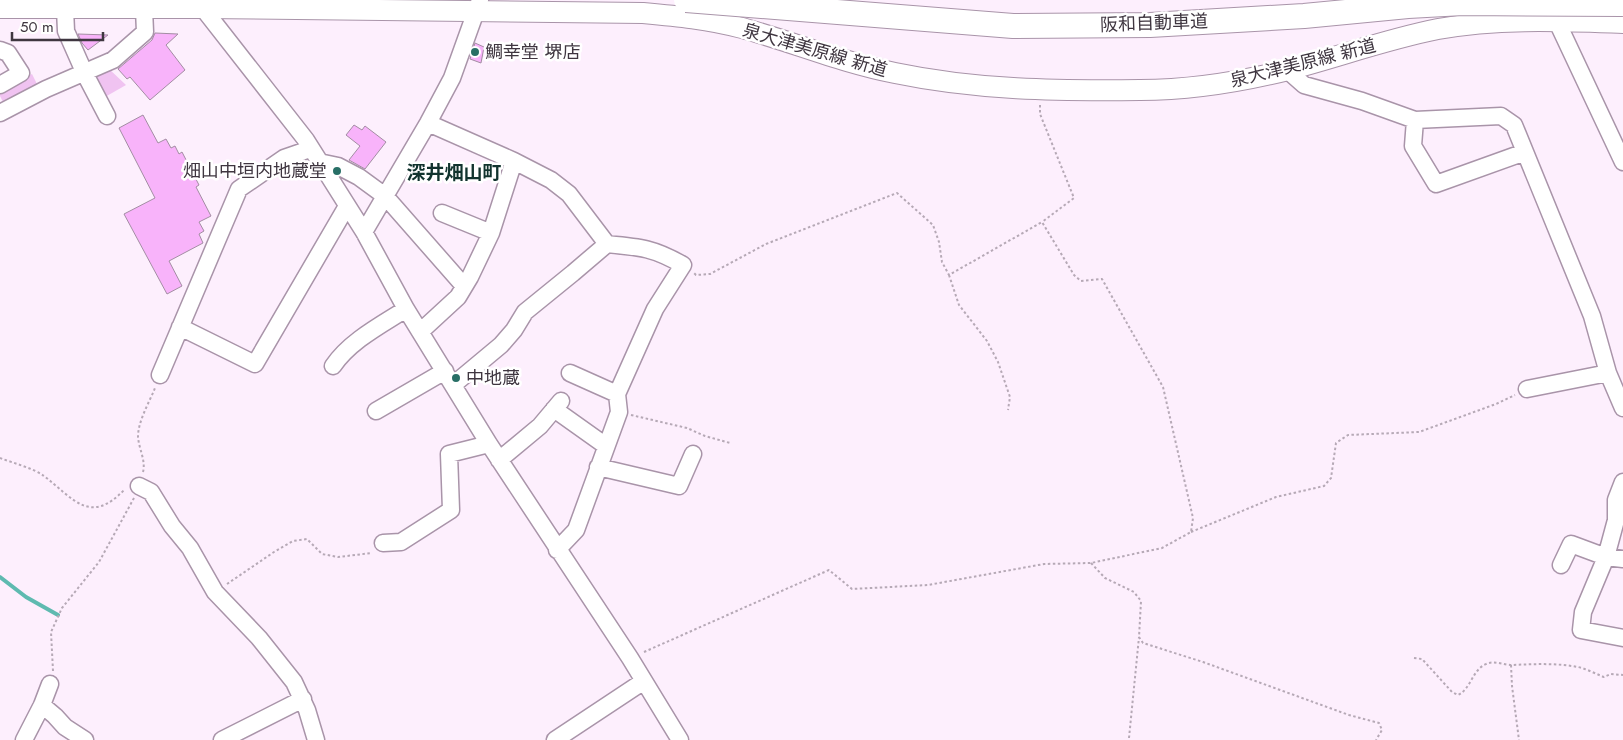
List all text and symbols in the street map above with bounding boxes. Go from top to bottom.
street label: 阪和自動車道 [1100,8,1208,38]
scale bar [12,10,104,42]
text: 50 m [20,16,54,38]
street label: 泉大津美原線 新道 [740,17,890,83]
street label: 泉大津美原線 新道 [1227,32,1379,94]
place label: 鯛幸堂 堺店 [485,39,580,65]
marker: 鯛幸堂 堺店 [469,46,481,58]
place label: 畑山中垣内地蔵堂 [183,158,327,184]
district label: 深井畑山町 [406,159,502,186]
marker: 畑山中垣内地蔵堂 [331,165,343,177]
place label: 中地蔵 [466,365,520,391]
marker: 中地蔵 [450,372,462,384]

